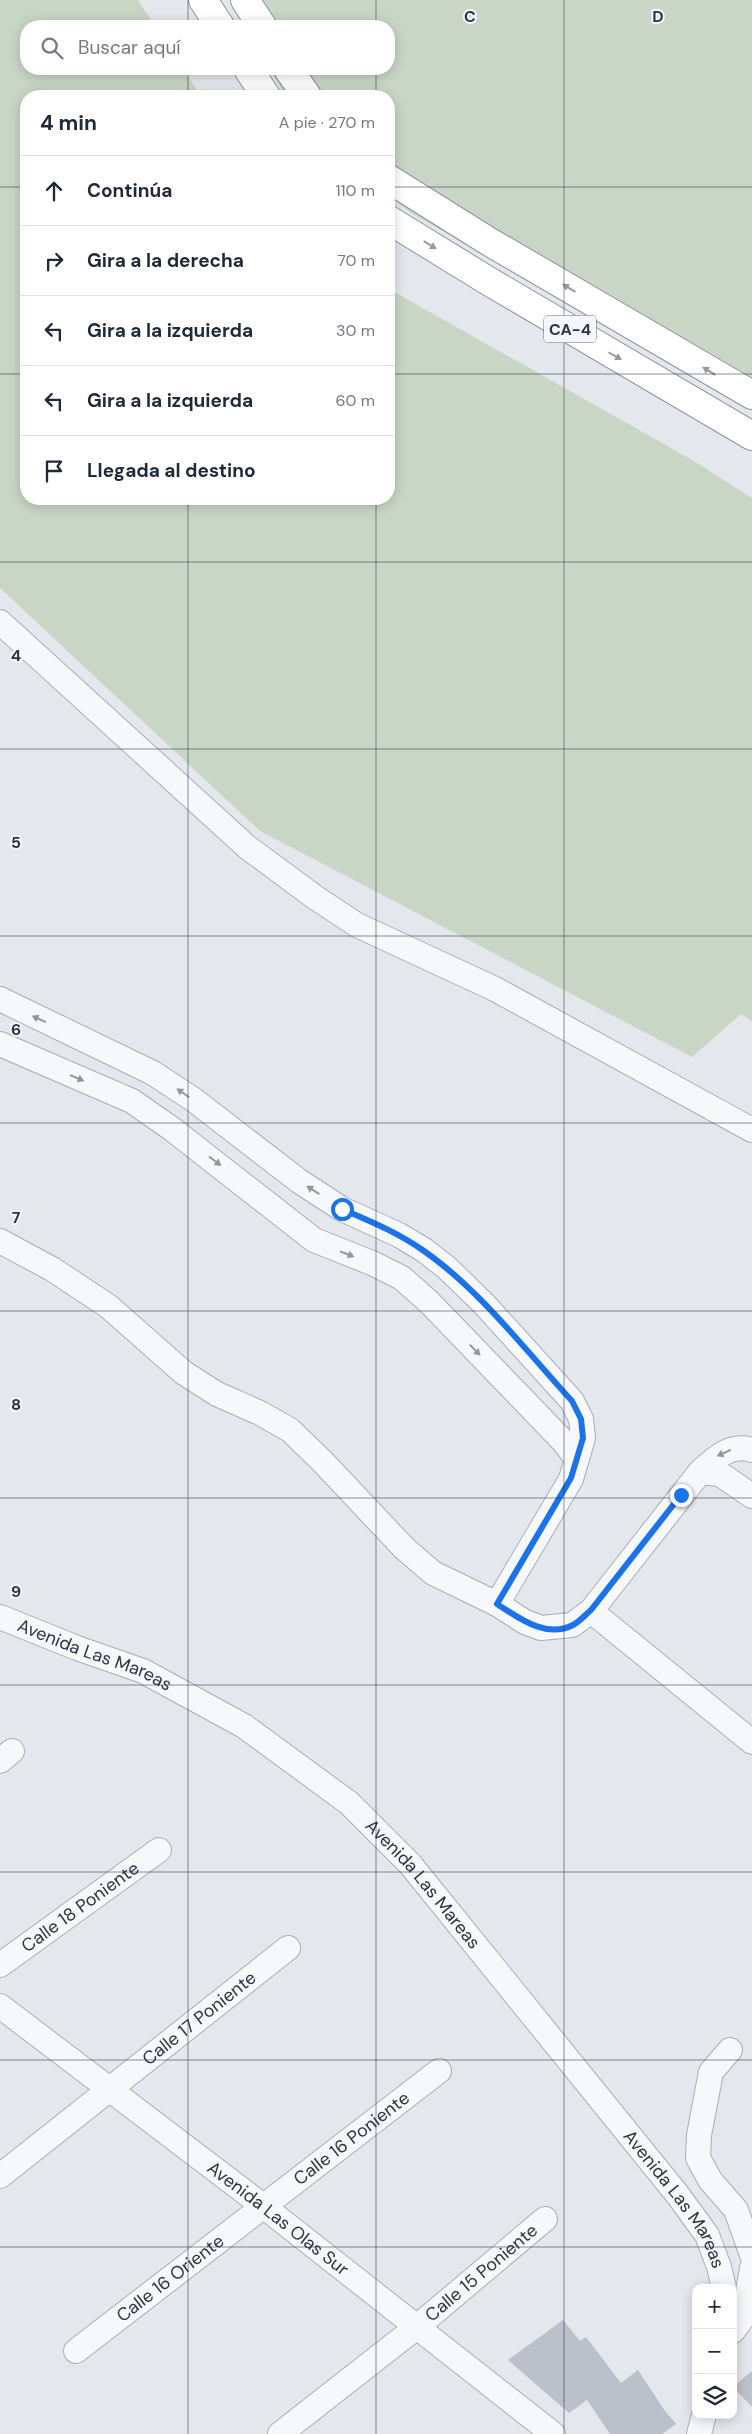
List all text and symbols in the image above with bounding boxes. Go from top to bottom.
text: C [464,6,476,27]
text: D [652,6,664,27]
search box [20,20,395,75]
icon: search [38,34,66,62]
text: Buscar aquí [78,35,181,60]
text: 4 min [40,109,97,137]
text: A pie · 270 m [279,112,375,133]
icon: ahead [40,177,68,205]
text: Continúa [87,178,172,203]
text: 110 m [336,180,375,201]
one-way arrow [424,241,437,250]
icon: right [40,247,68,275]
text: Gira a la derecha [87,248,244,273]
text: 70 m [337,250,375,271]
one-way arrow [563,284,576,293]
road number: CA-4 [544,316,596,342]
icon: left [40,317,68,345]
text: Gira a la izquierda [87,318,253,343]
text: 30 m [336,320,375,341]
one-way arrow [608,351,621,360]
one-way arrow [702,367,717,375]
icon: left [40,387,68,415]
text: Gira a la izquierda [87,388,253,413]
text: 60 m [335,390,375,411]
icon: arrive [40,457,68,485]
text: Llegada al destino [87,458,256,483]
text: 4 [11,645,21,666]
text: 5 [11,832,21,853]
one-way arrow [32,1014,46,1022]
text: 6 [11,1019,21,1040]
one-way arrow [70,1074,84,1082]
one-way arrow [176,1088,190,1098]
one-way arrow [208,1156,221,1167]
one-way arrow [307,1185,320,1195]
route start [331,1198,354,1221]
text: 7 [12,1207,21,1228]
one-way arrow [340,1251,355,1258]
one-way arrow [469,1344,481,1356]
text: 8 [11,1394,21,1415]
one-way arrow [717,1450,731,1458]
route end [670,1484,693,1507]
text: 9 [11,1581,21,1602]
street label: Avenida Las Mareas [14,1613,176,1697]
street label: Avenida Las Mareas [360,1814,486,1954]
street label: Calle 18 Poniente [16,1856,144,1958]
street label: Calle 17 Poniente [137,1966,261,2071]
street label: Calle 16 Poniente [289,2086,414,2191]
street label: Avenida Las Mareas [618,2125,730,2272]
street label: Avenida Las Olas Sur [202,2156,354,2281]
street label: Calle 15 Poniente [420,2218,543,2327]
street label: Calle 16 Oriente [111,2229,229,2328]
map controls [692,2284,737,2419]
button: + [692,2284,737,2329]
button: − [692,2329,737,2374]
button: layers [692,2374,737,2419]

